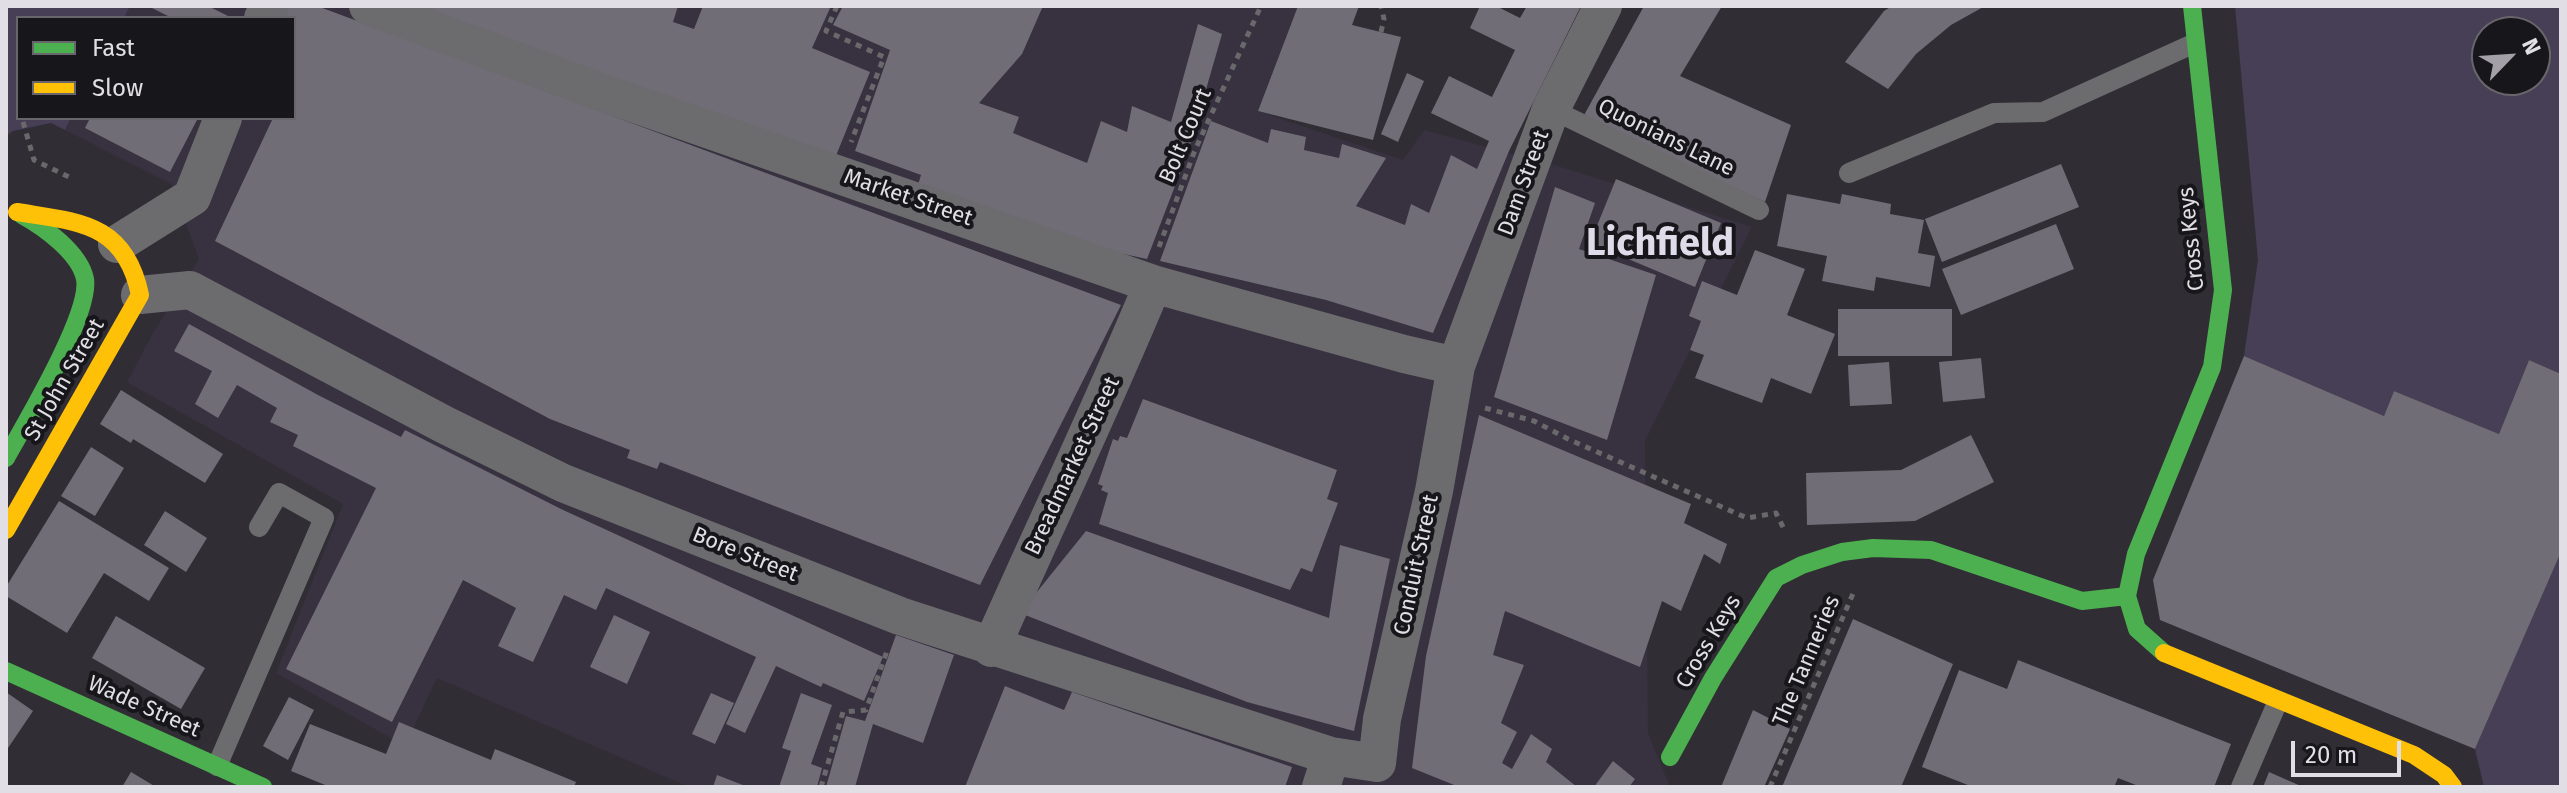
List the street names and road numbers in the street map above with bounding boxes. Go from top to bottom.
street label: Bolt Court [1154,85,1218,187]
street label: Quonians Lane [1593,94,1739,182]
street label: Dam Street [1493,127,1555,239]
street label: Market Street [840,164,976,232]
street label: Cross Keys [2173,186,2211,292]
street label: St John Street [19,314,111,446]
street label: Breadmarket Street [1020,373,1126,559]
street label: Conduit Street [1389,492,1445,638]
street label: Bore Street [688,522,802,588]
street label: Cross Keys [1671,590,1747,694]
street label: The Tanneries [1768,592,1846,730]
street label: Wade Street [84,671,204,743]

